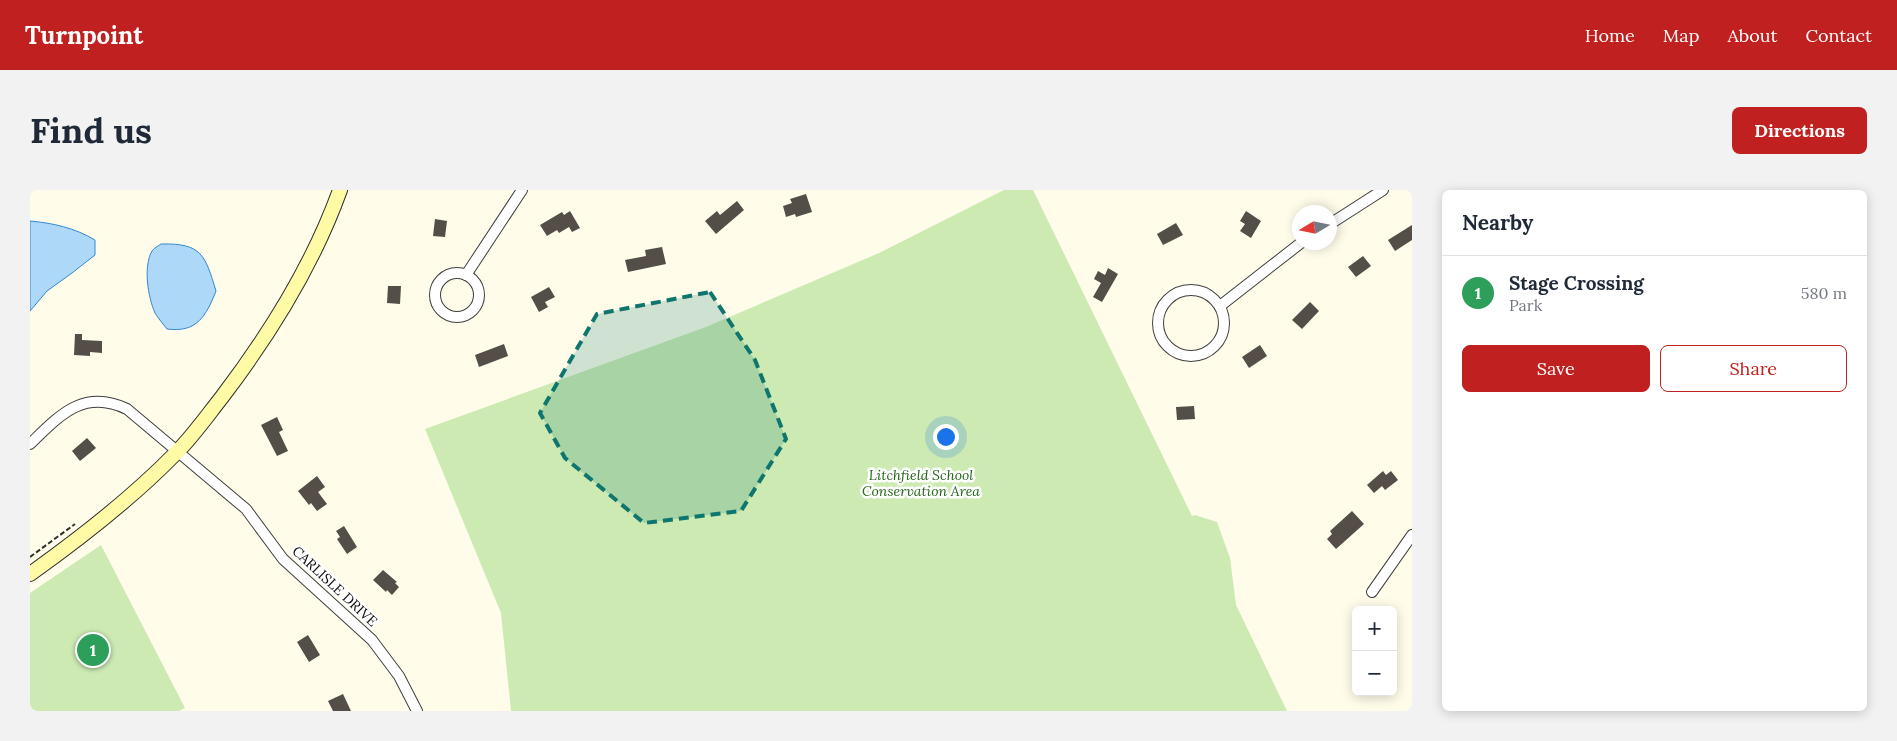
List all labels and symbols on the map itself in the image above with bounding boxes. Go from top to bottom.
north arrow [1292,205,1337,250]
your location [933,424,959,450]
park label: Litchfield School Conservation Area [862,466,980,500]
street label: CARLISLE DRIVE [289,542,382,630]
pin: 1 [77,631,109,669]

